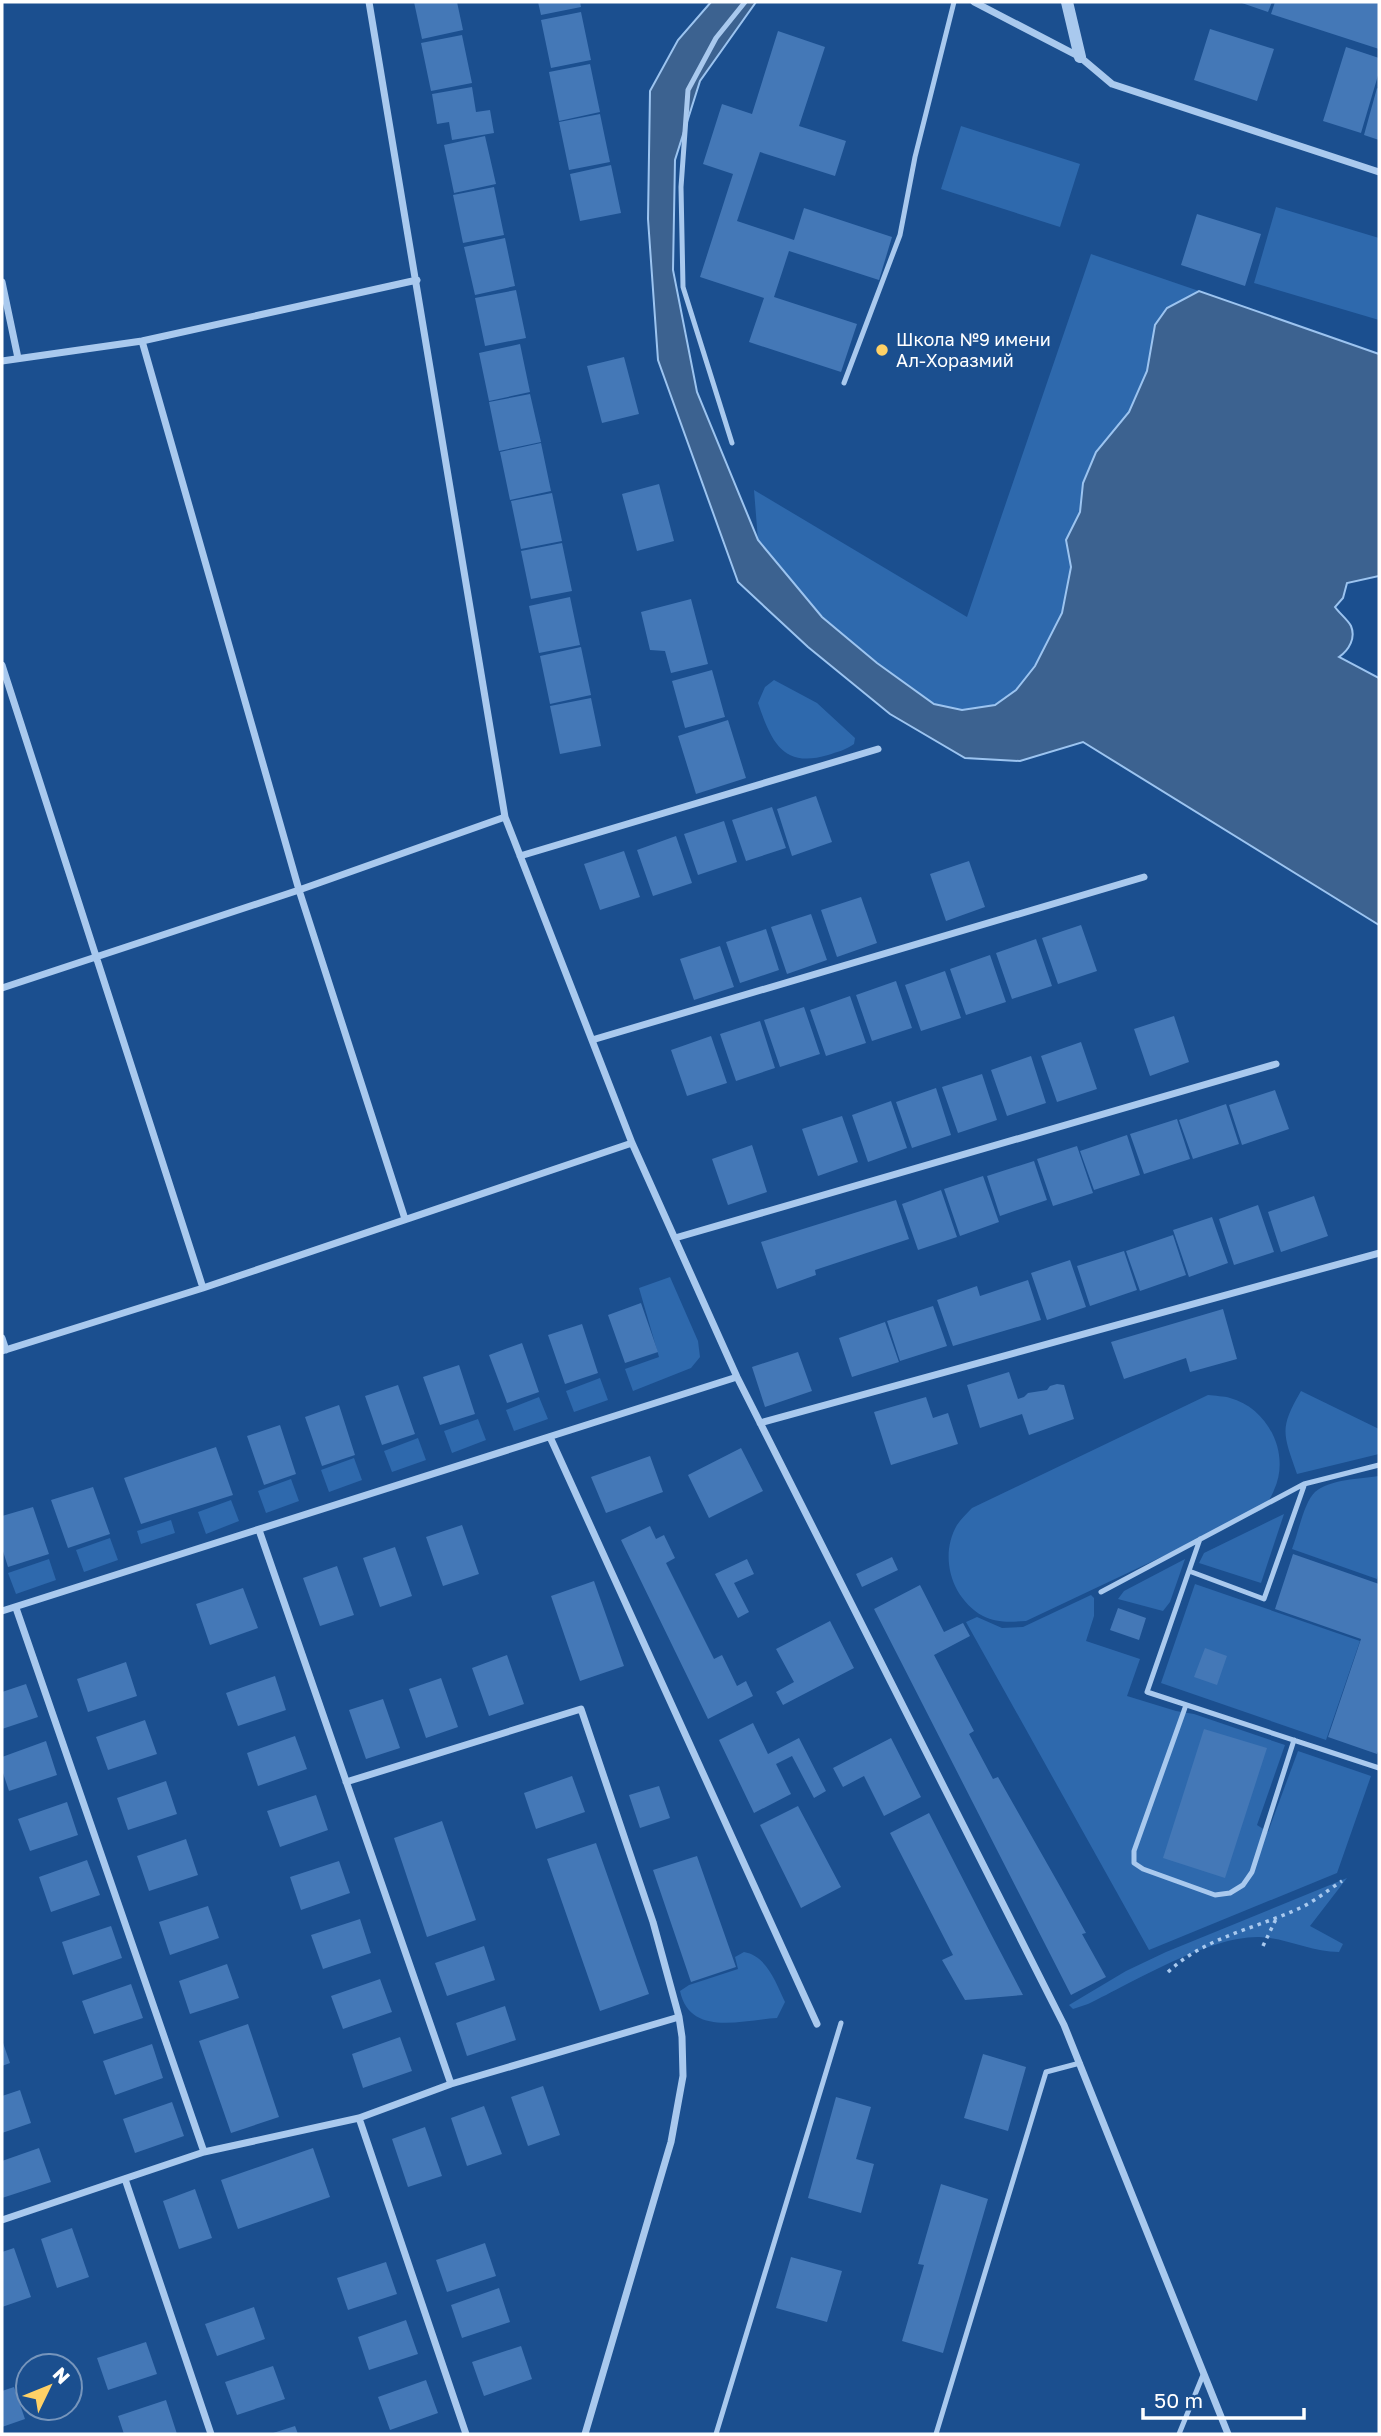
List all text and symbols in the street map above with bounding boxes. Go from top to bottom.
place label: Школа №9 имени Ал-Хоразмий [896,328,1051,371]
marker: Школа №9 имени Ал-Хоразмий [874,342,890,358]
north arrow [14,2352,84,2422]
text: N [48,2362,75,2388]
scale bar [1143,2376,1304,2420]
text: 50 m [1154,2387,1203,2413]

